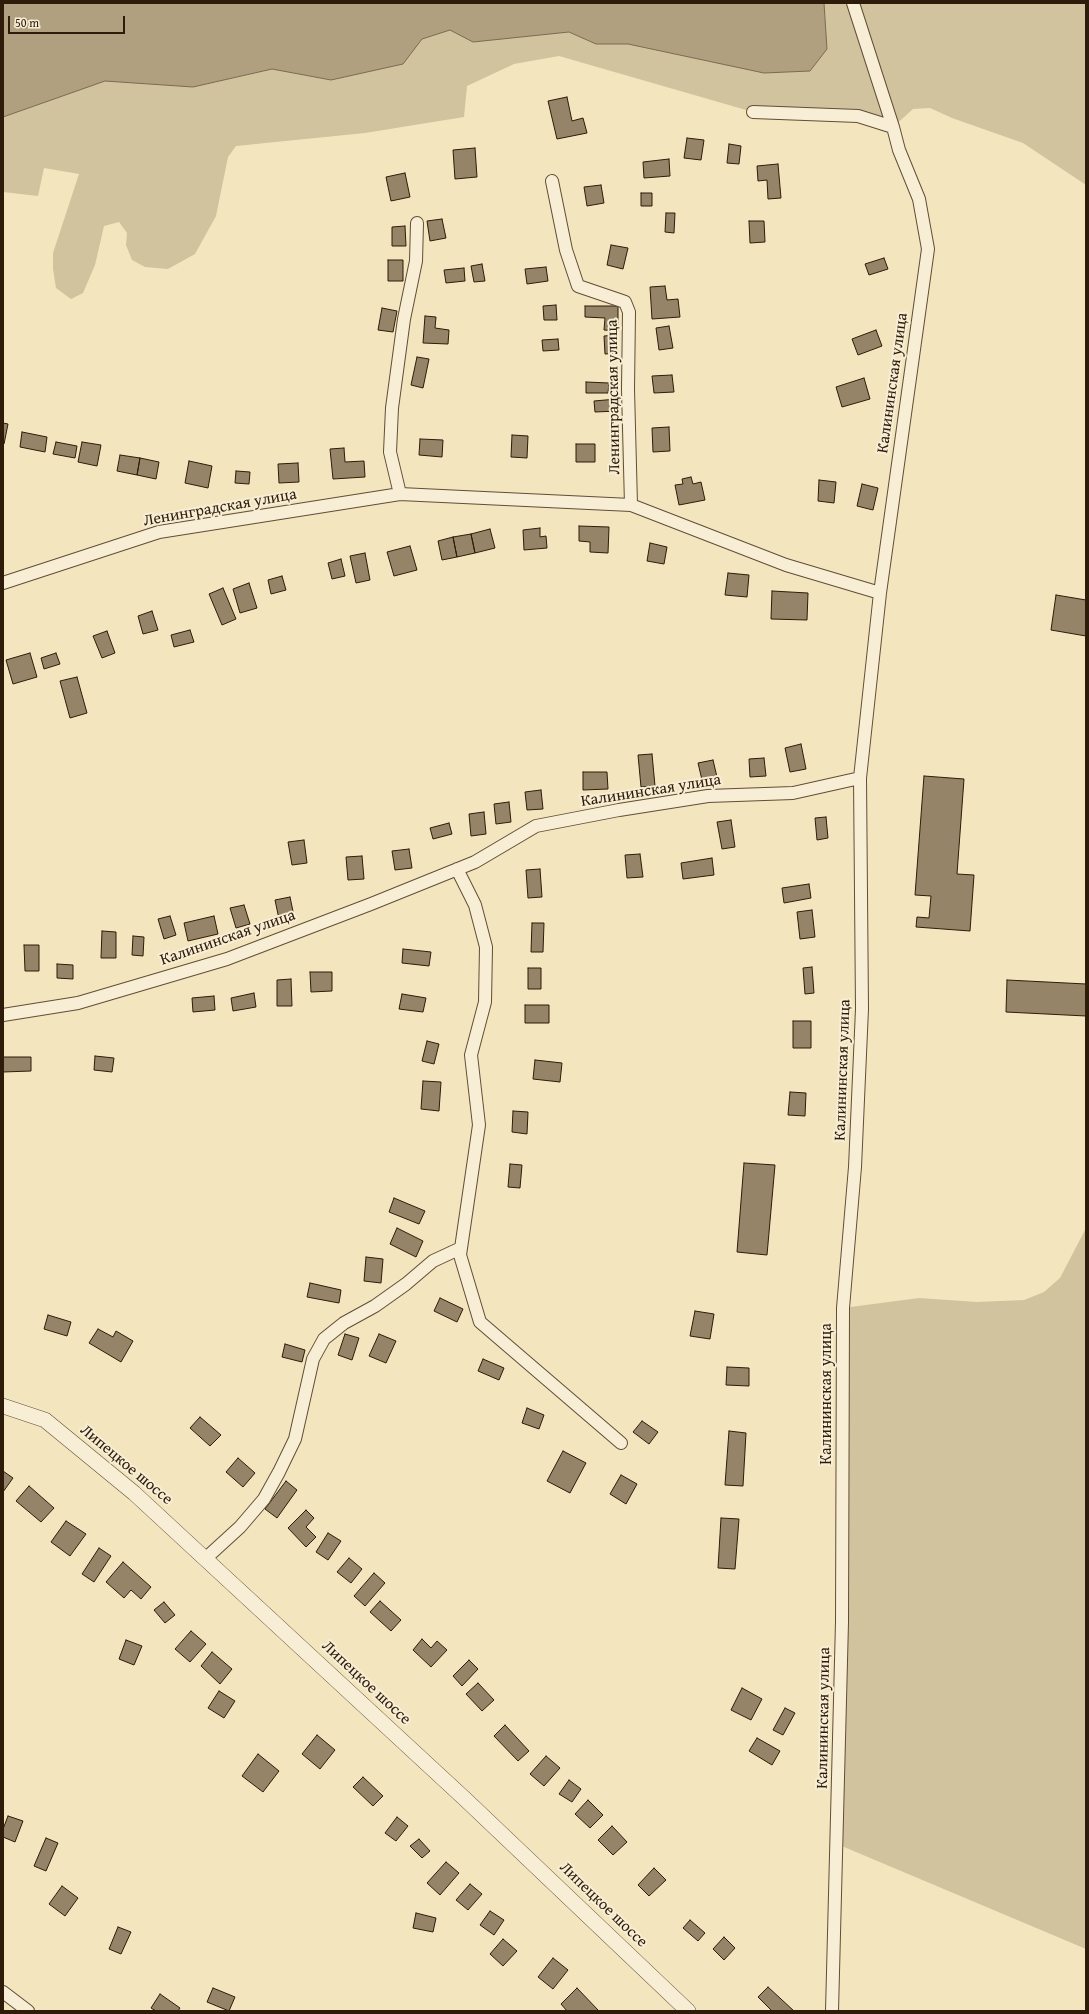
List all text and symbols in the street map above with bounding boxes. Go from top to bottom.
scale bar [10,8,127,34]
text: 50 m [15,14,39,31]
street label: Калининская улица [874,311,912,455]
street label: Ленинградская улица [603,319,625,475]
street label: Ленинградская улица [142,485,298,531]
street label: Калининская улица [579,770,723,812]
street label: Калининская улица [158,906,298,970]
street label: Калининская улица [831,999,855,1141]
street label: Калининская улица [817,1323,837,1465]
street label: Липецкое шоссе [76,1421,176,1509]
street label: Липецкое шоссе [317,1637,415,1729]
street label: Калининская улица [813,1647,835,1789]
street label: Липецкое шоссе [555,1858,651,1952]

